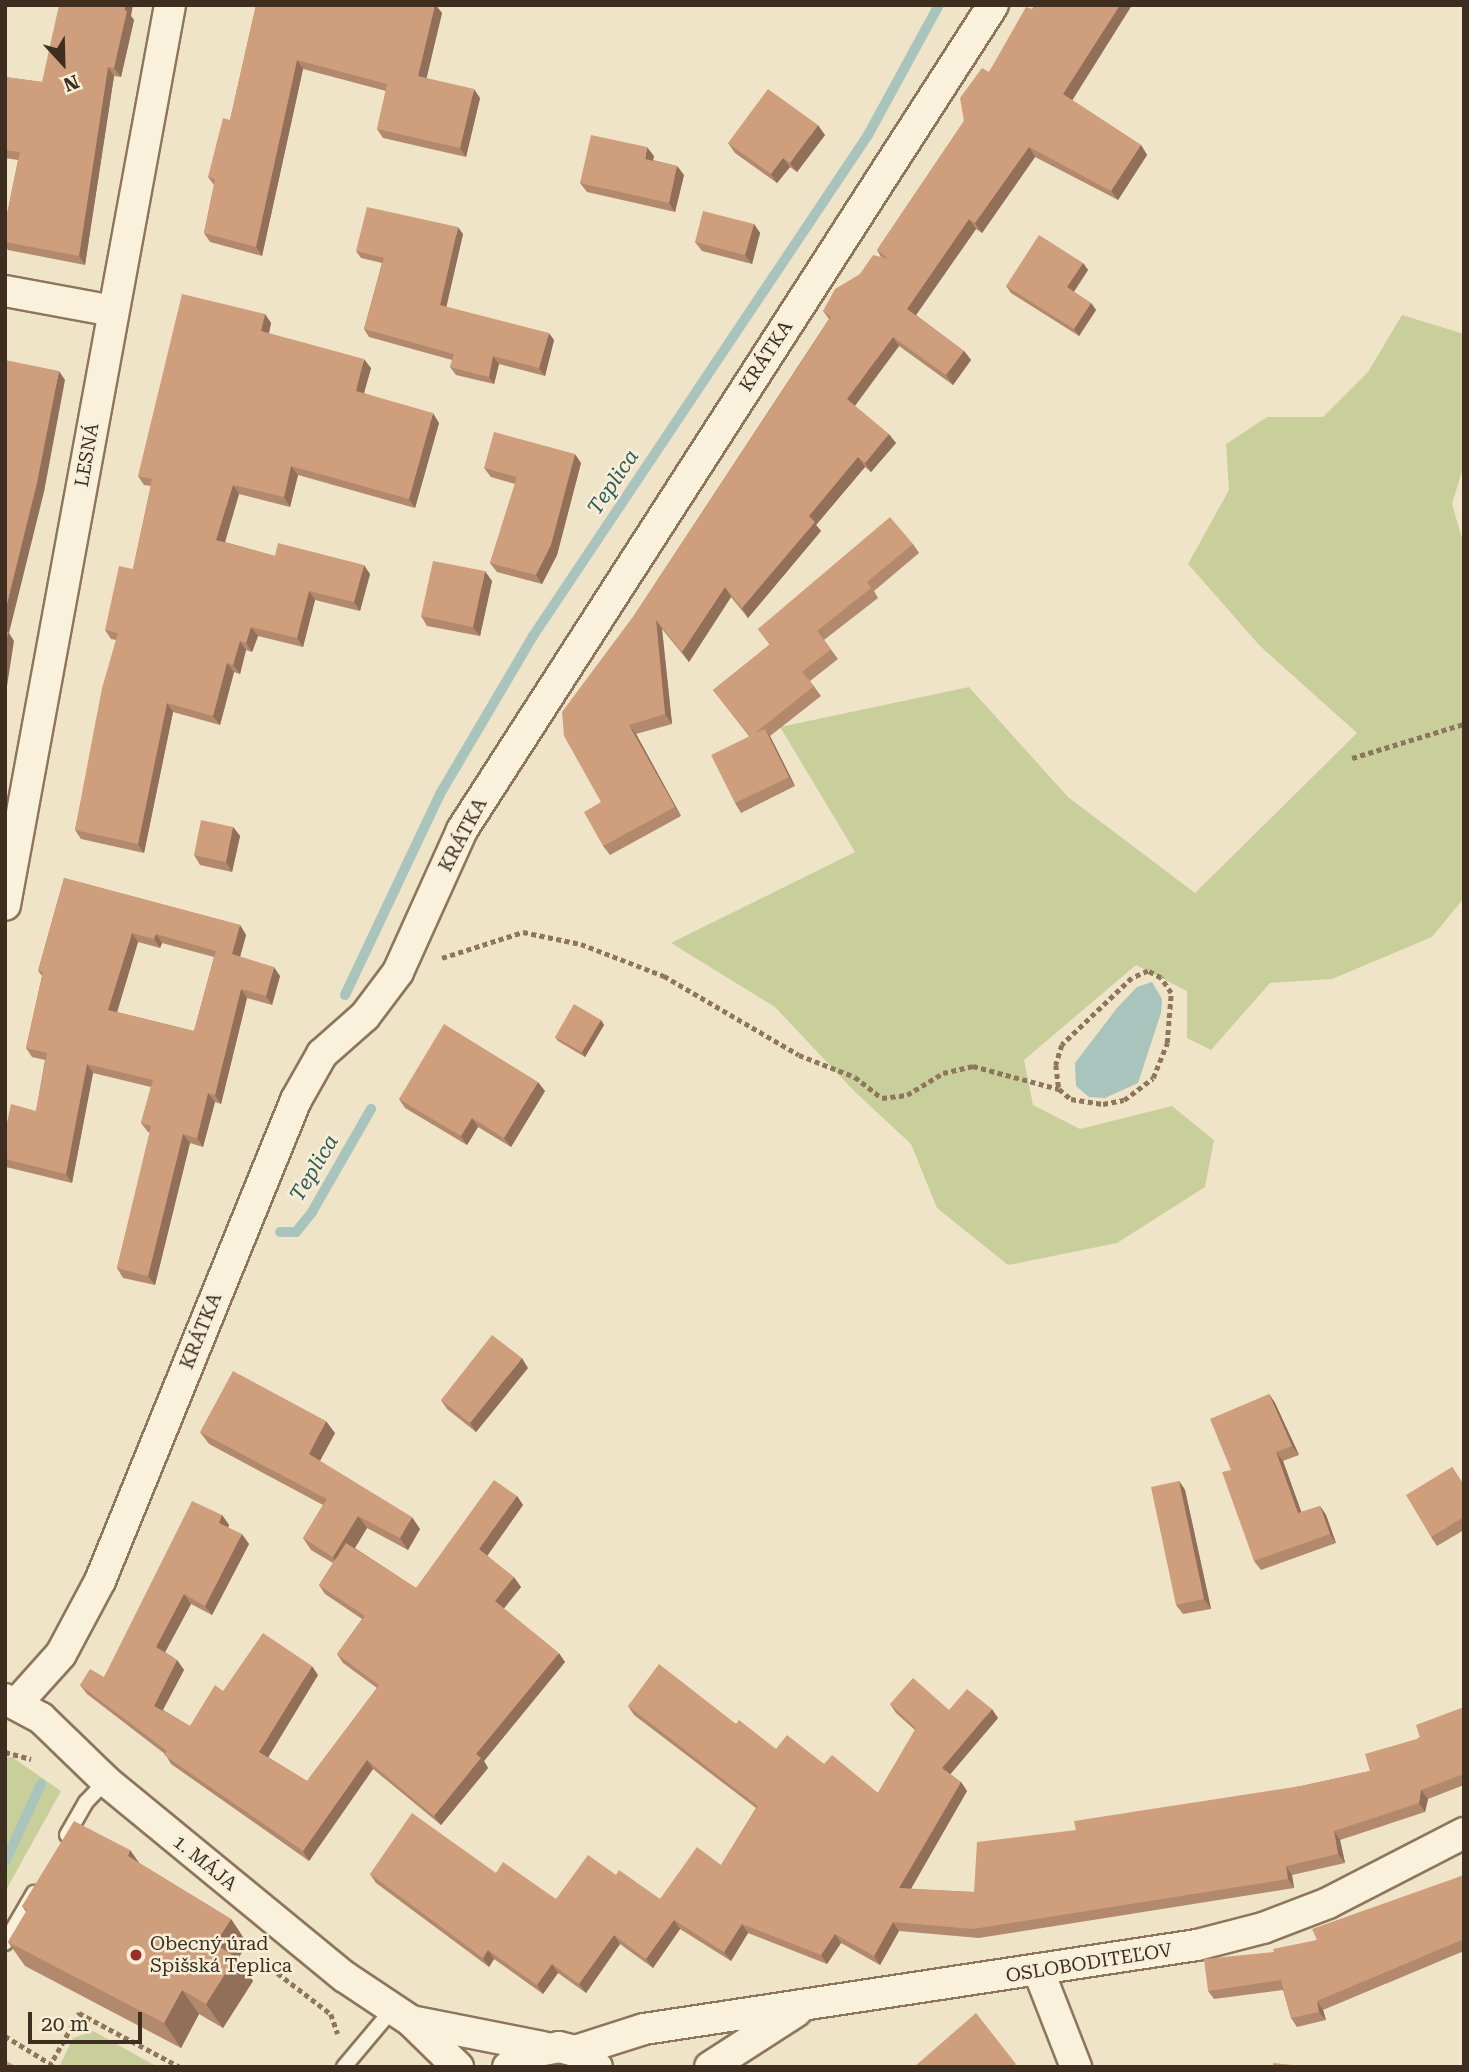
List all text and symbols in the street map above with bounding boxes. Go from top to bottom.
north arrow [28,28,98,98]
text: N [60,70,82,96]
street label: KRÁTKA [735,316,797,396]
street label: LESNÁ [70,421,104,489]
water label: Teplica [582,444,644,520]
street label: KRÁTKA [434,794,492,876]
water label: Teplica [284,1130,344,1206]
street label: KRÁTKA [175,1290,227,1372]
street label: 1. MÁJA [168,1830,242,1896]
place label: Obecný úrad Spišská Teplica [150,1933,292,1977]
street label: OSLOBODITEĽOV [1004,1939,1174,1987]
marker: Obecný úrad Spišská Teplica [128,1947,144,1963]
scale bar [32,1998,145,2042]
text: 20 m [41,2012,89,2036]

